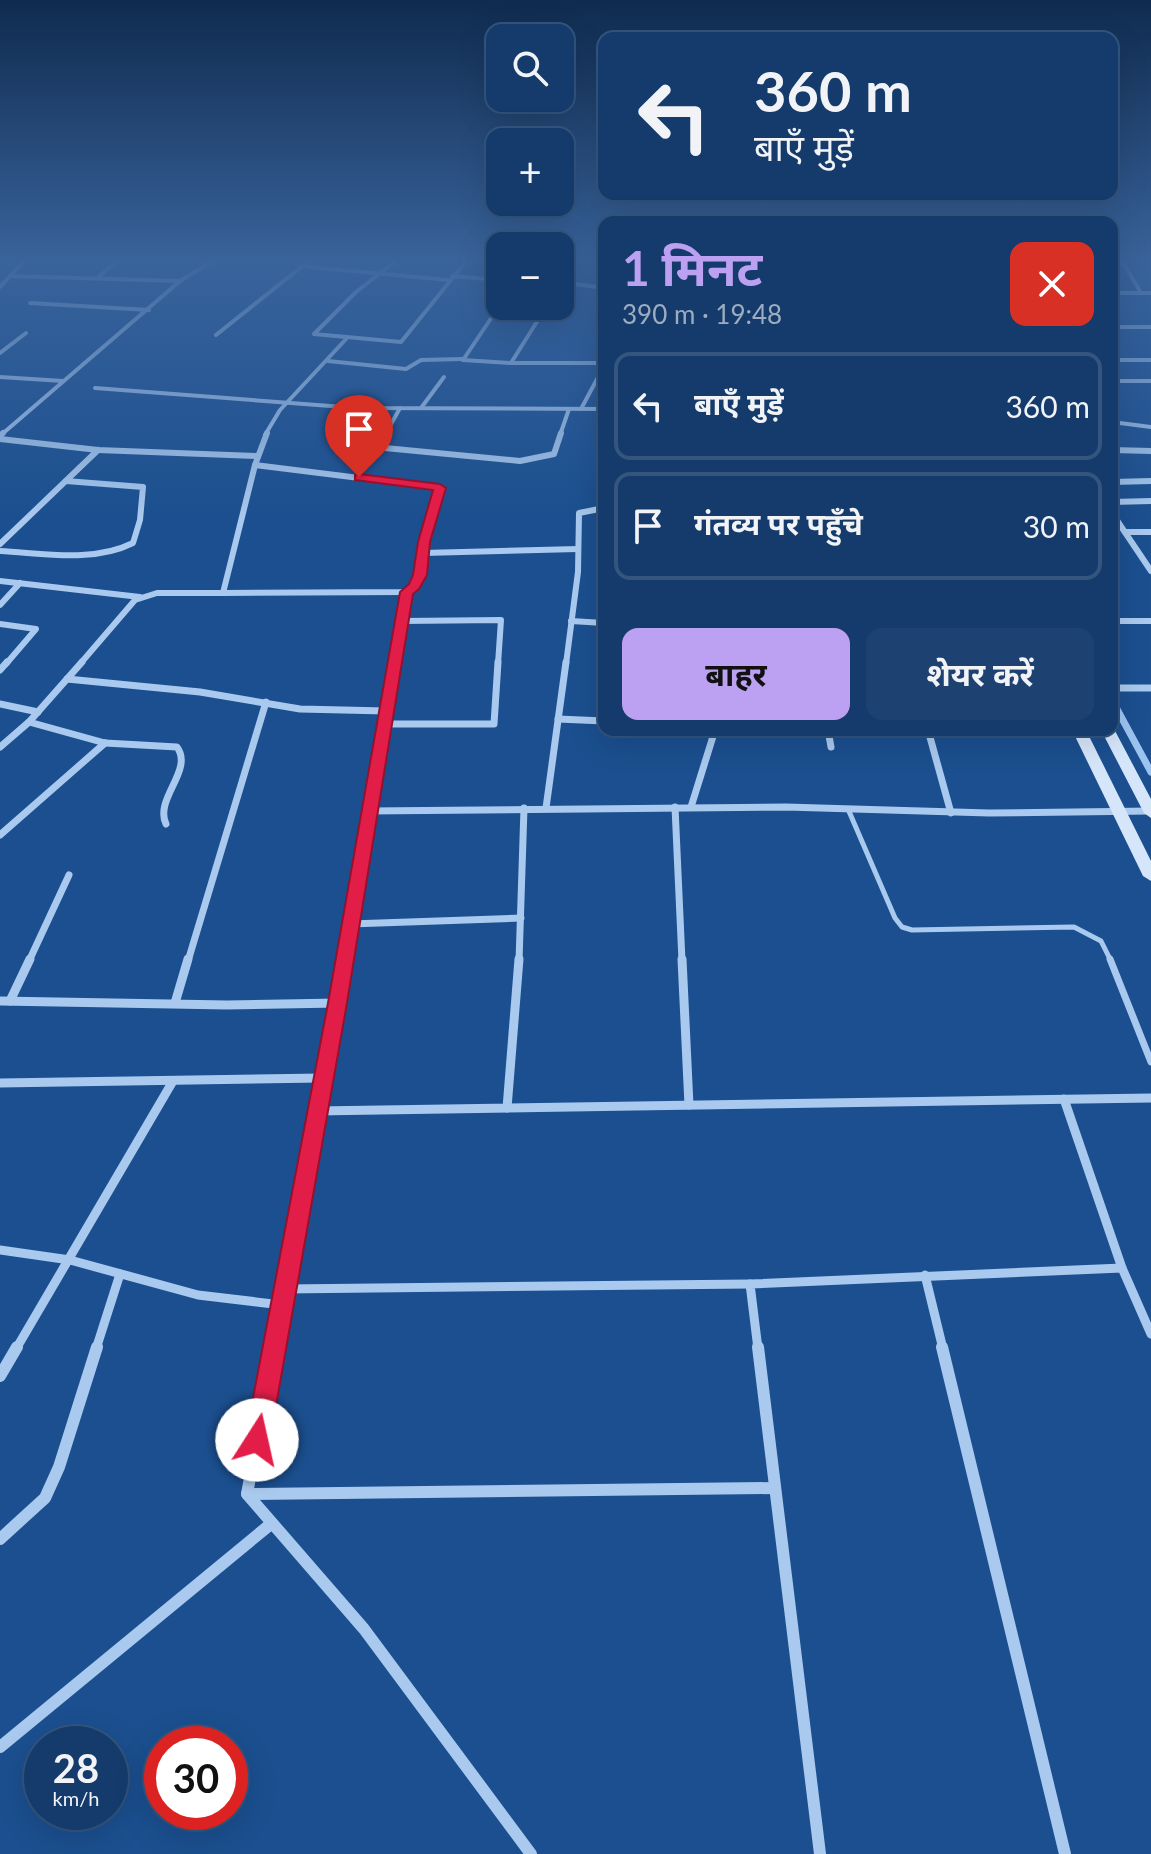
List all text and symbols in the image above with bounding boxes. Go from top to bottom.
map controls [486,24,574,320]
button: search [486,24,574,112]
text: 360 m [754,57,912,124]
icon: left [622,64,726,168]
text: बाएँ मुड़ें [754,125,854,169]
button: + [486,128,574,216]
button: − [486,232,574,320]
text: 1 मिनट [622,239,762,296]
button: close [1010,242,1094,326]
text: 390 m · 19:48 [622,298,782,330]
icon: left [626,384,670,428]
text: बाएँ मुड़ें [694,385,784,421]
text: 360 m [1005,388,1090,424]
pin [325,395,393,477]
icon: arrive [337,407,381,451]
icon: arrive [626,504,670,548]
text: गंतव्य पर पहुँचे [694,505,863,541]
text: 30 m [1023,508,1090,544]
button: बाहर [622,628,850,720]
button: शेयर करें [866,628,1094,720]
position arrow [215,1398,299,1482]
speed limit sign: 30 [144,1726,248,1830]
text: 28 [53,1744,99,1792]
text: km/h [53,1786,99,1810]

